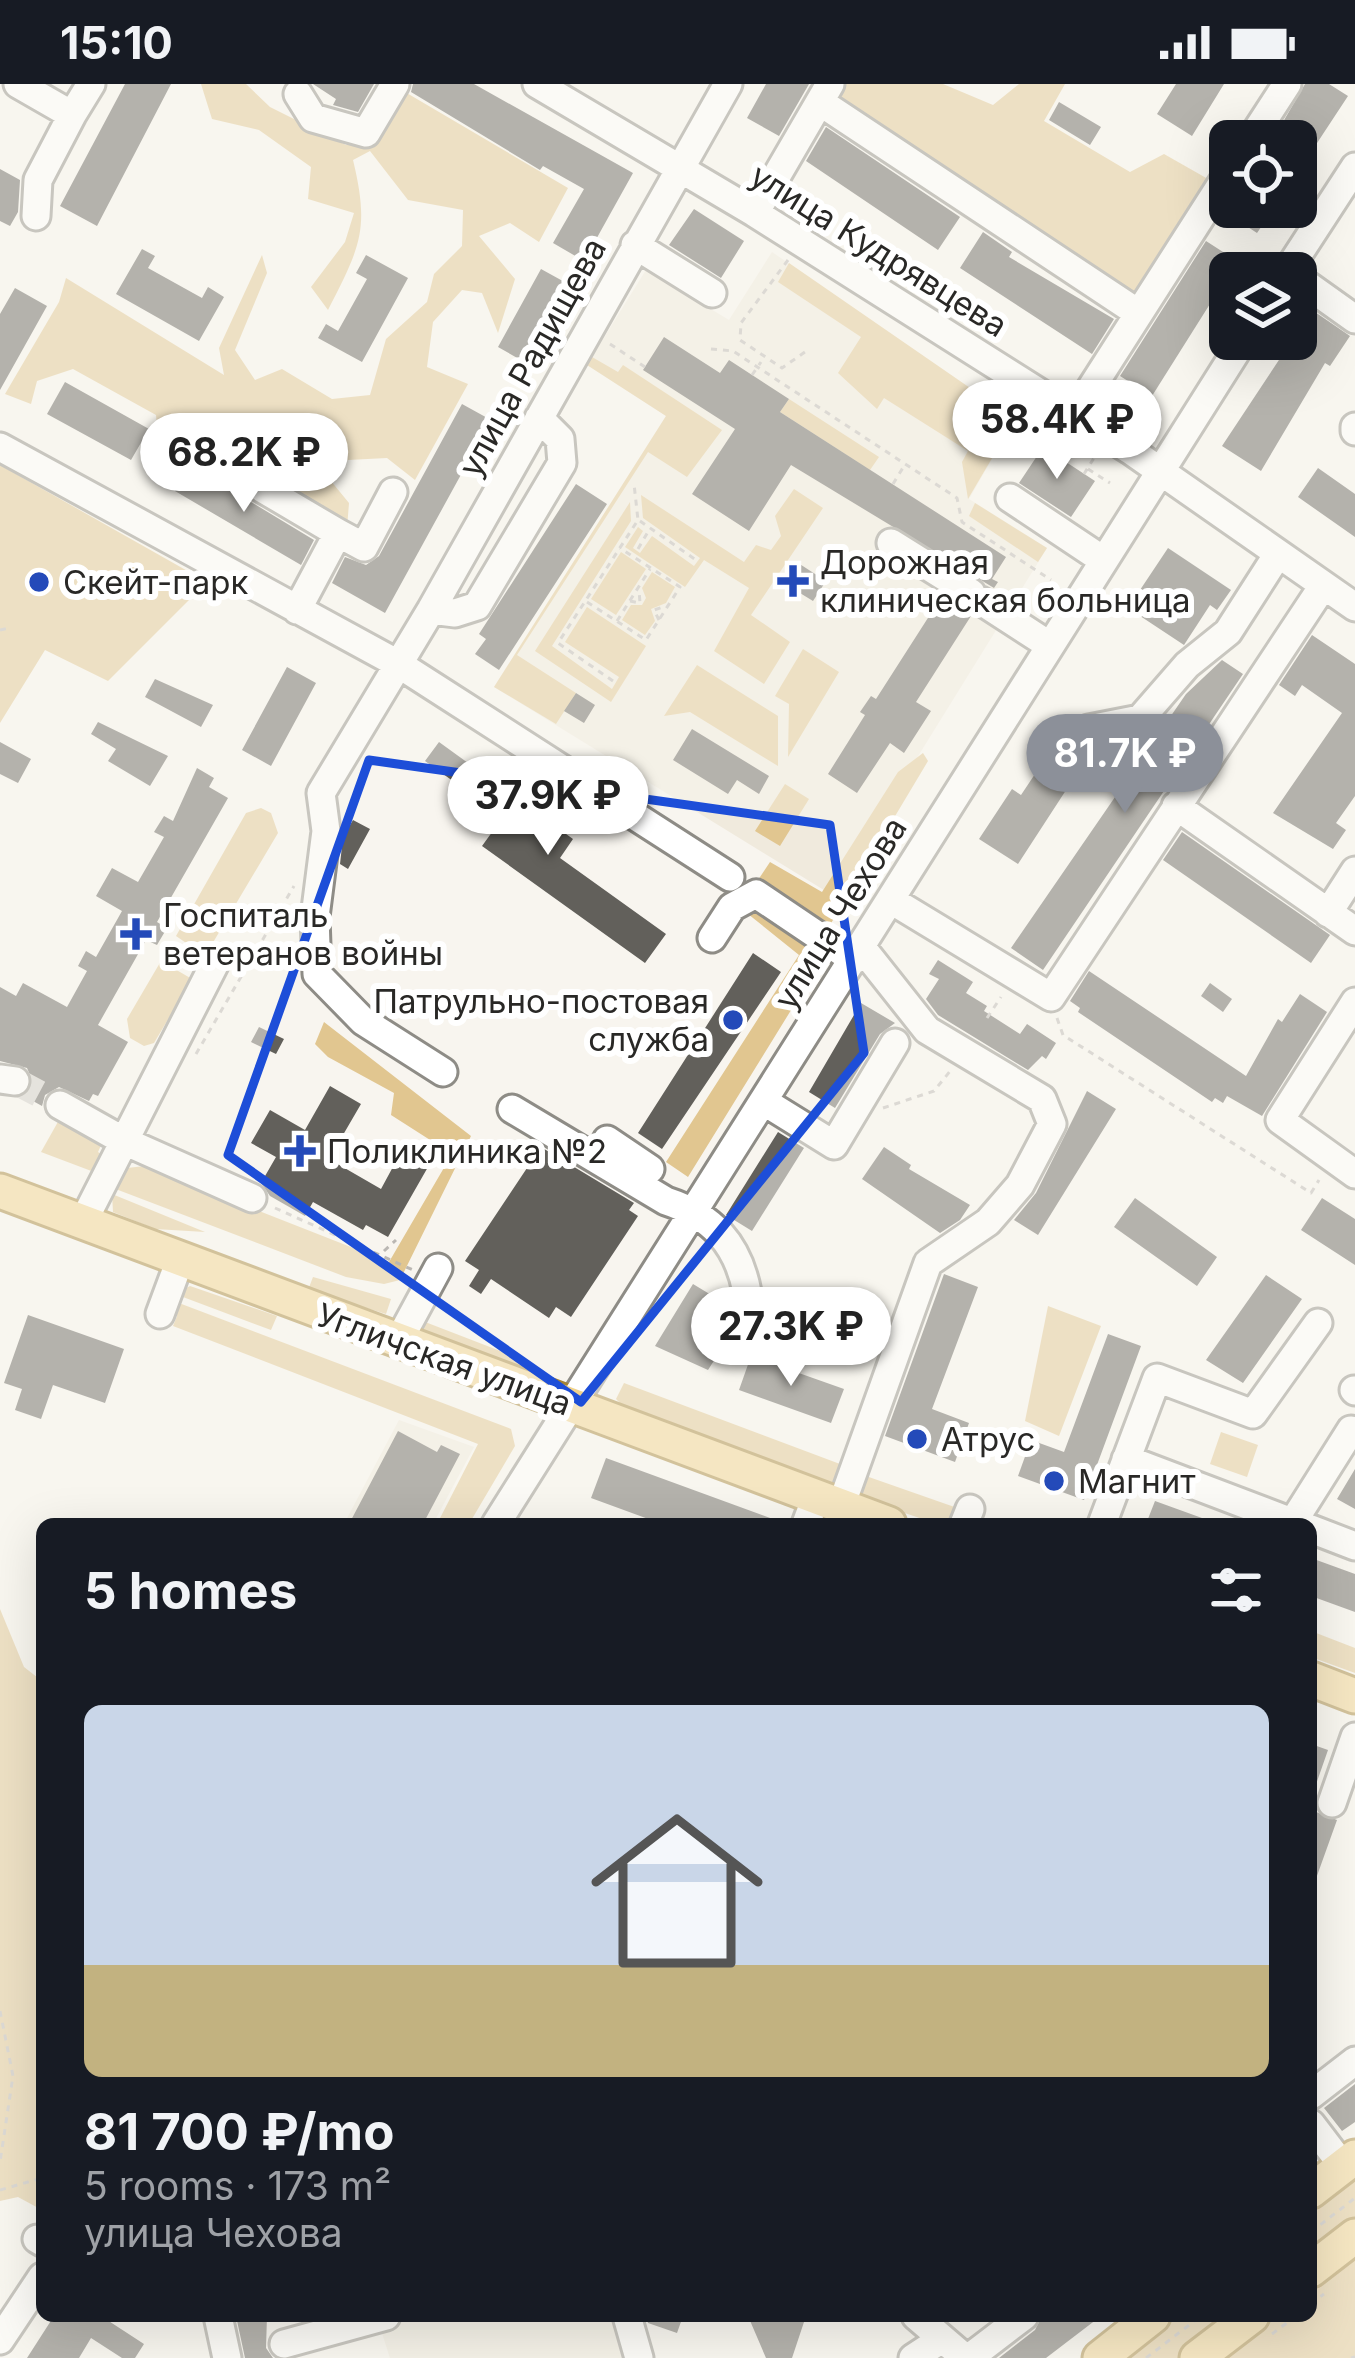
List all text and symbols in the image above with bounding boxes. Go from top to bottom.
text: 15:10 [60,15,173,70]
map controls [1209,120,1317,360]
button: locate [1209,120,1317,228]
street label: улица Кудрявцева [743,155,1015,345]
street label: улица Радищева [450,231,614,483]
button: layers [1209,252,1317,360]
pin: 58.4K ₽ [946,380,1168,482]
text: 58.4K ₽ [979,395,1135,442]
pin: 68.2K ₽ [133,413,355,515]
text: 68.2K ₽ [167,428,321,475]
place label: Дорожная клиническая больница [820,542,1191,620]
place label: Скейт-парк [63,562,248,602]
marker: Дорожная клиническая больница [777,565,809,597]
marker: Скейт-парк [26,569,52,595]
pin: 81.7K ₽ [1014,714,1236,816]
text: 81.7K ₽ [1053,729,1197,776]
pin: 37.9K ₽ [437,756,659,858]
text: 37.9K ₽ [474,771,622,818]
street label: улица Чехова [765,810,915,1016]
place label: Госпиталь ветеранов войны [163,895,443,973]
marker: Госпиталь ветеранов войны [120,918,152,950]
place label: Патрульно-постовая служба [373,981,709,1059]
marker: Патрульно-постовая служба [720,1007,746,1033]
place label: Поликлиника №2 [327,1131,607,1171]
marker: Поликлиника №2 [284,1135,316,1167]
pin: 27.3K ₽ [680,1287,902,1389]
street label: Угличская улица [311,1294,577,1424]
text: 27.3K ₽ [718,1302,864,1349]
place label: Атрус [941,1419,1035,1459]
marker: Атрус [904,1426,930,1452]
place label: Магнит [1078,1461,1196,1501]
marker: Магнит [1041,1468,1067,1494]
icon: filters [1203,1557,1269,1623]
text: 5 homes [84,1560,297,1621]
icon: home [569,1783,785,1999]
text: 81 700 ₽/mo [84,2101,394,2162]
text: 5 rooms · 173 m² [84,2162,391,2209]
text: улица Чехова [84,2209,343,2256]

